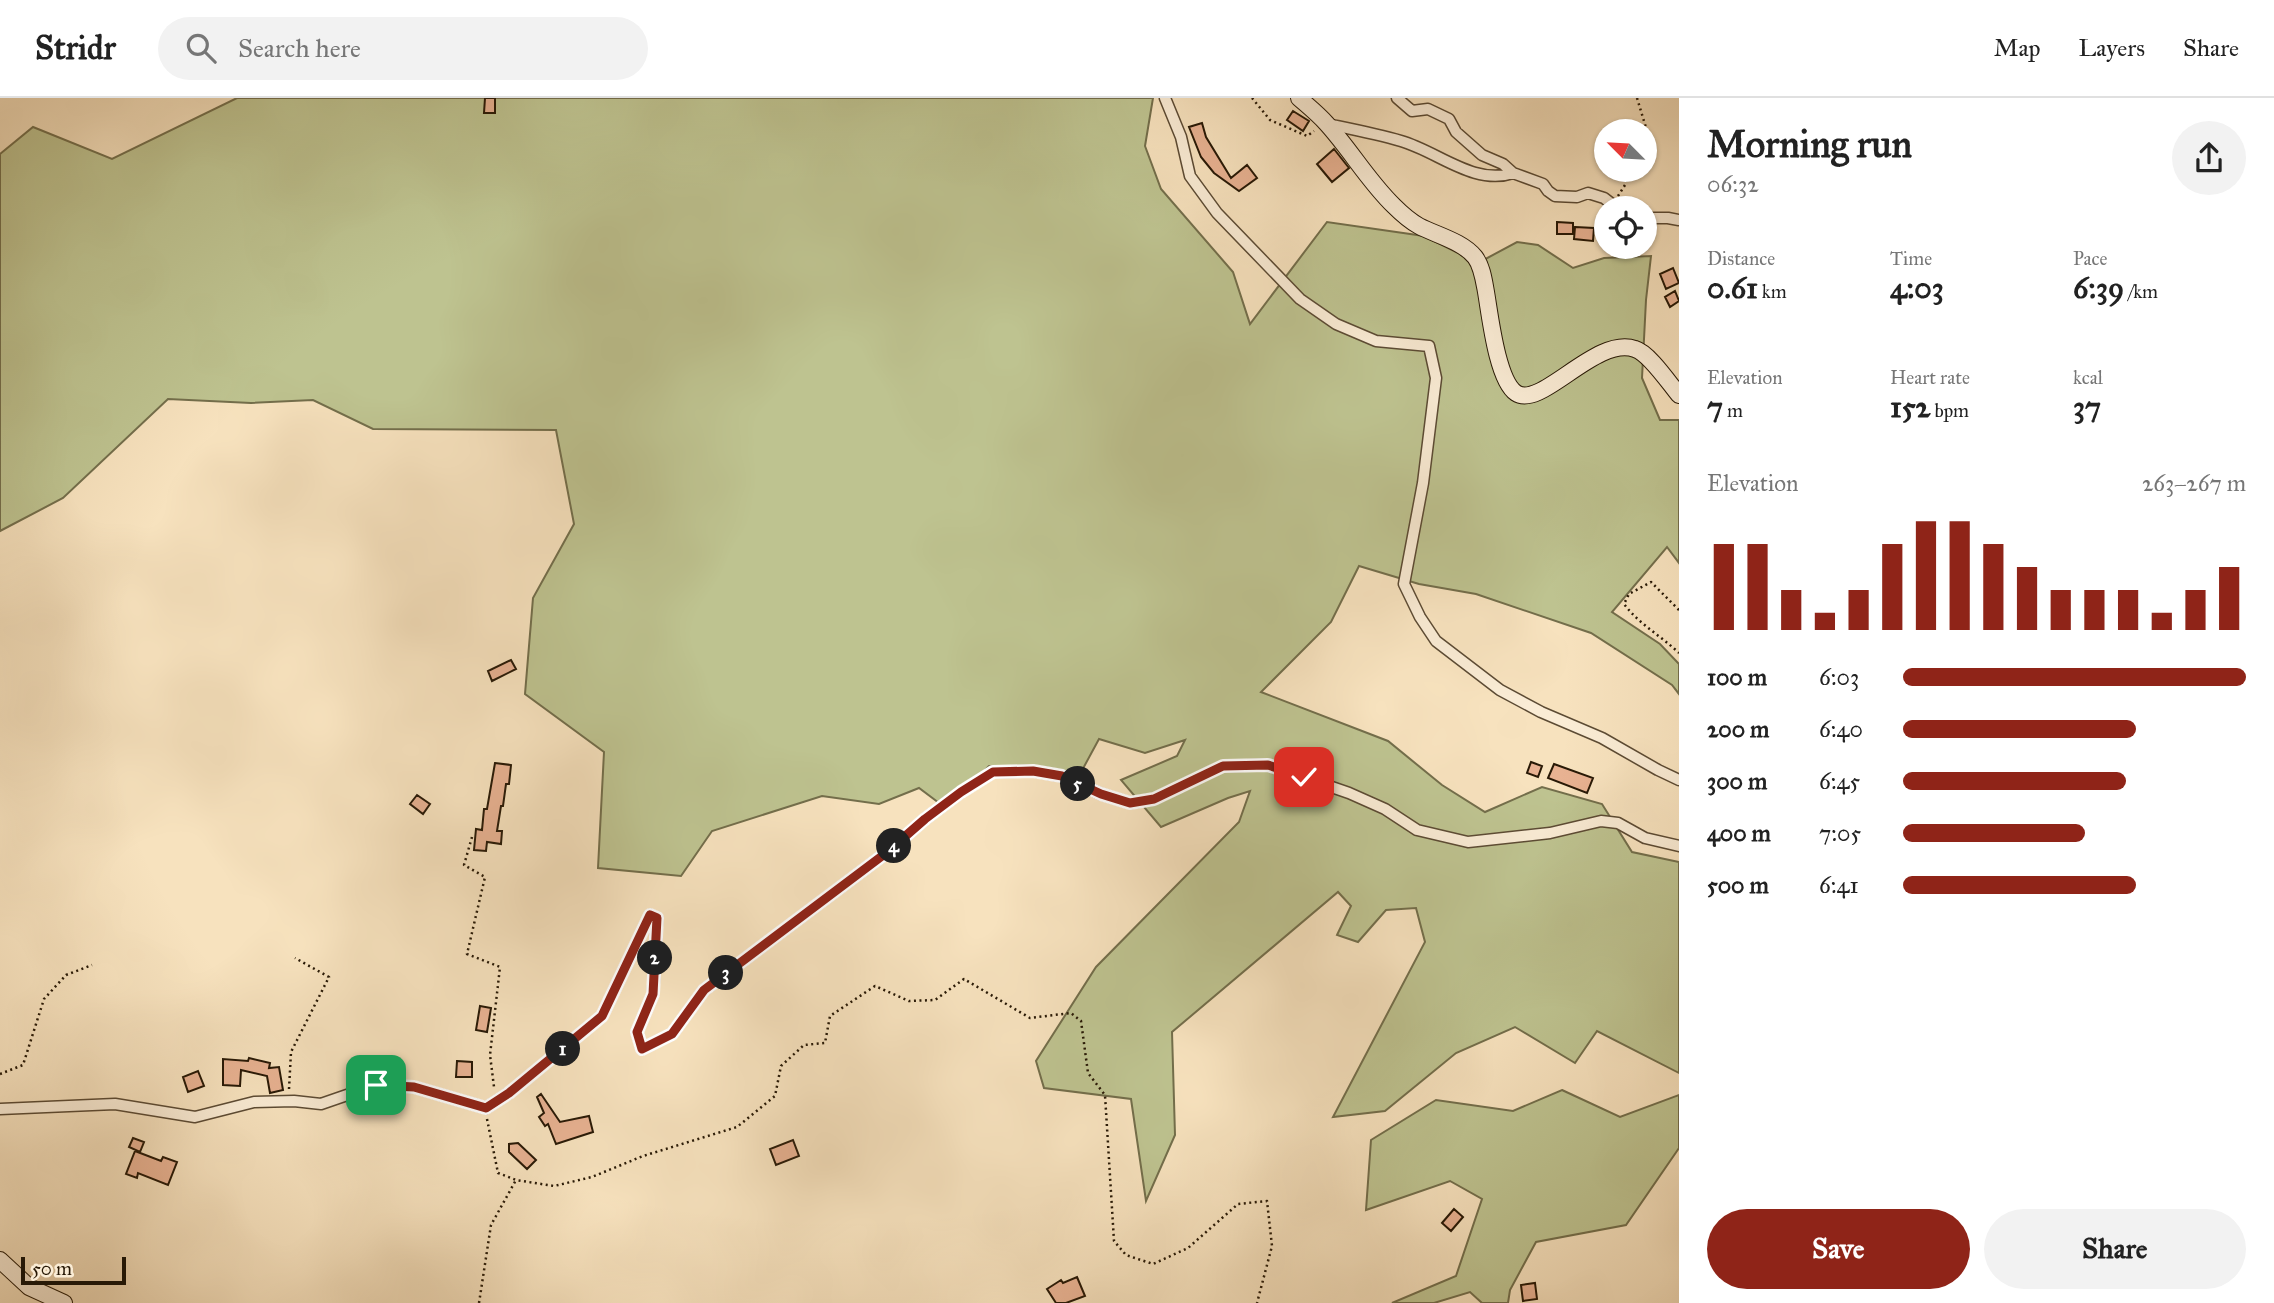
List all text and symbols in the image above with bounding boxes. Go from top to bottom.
search box [158,17,648,80]
text: Stridr [35,28,116,68]
icon: search [182,29,220,67]
text: Search here [238,32,361,64]
text: Map [1994,33,2041,63]
text: Layers [2079,33,2145,63]
text: Share [2183,33,2239,63]
north arrow [1594,119,1657,182]
map controls [1594,119,1657,259]
text: Morning run [1707,121,1912,167]
button: share [2172,121,2246,195]
text: 06:32 [1707,170,1759,198]
button: locate [1594,196,1657,259]
text: Distance [1707,247,1775,270]
text: Time [1890,247,1932,270]
text: Pace [2073,247,2107,270]
text: 0.61 [1707,270,1758,306]
text: 4:03 [1890,270,1944,306]
text: 6:39 [2073,270,2124,306]
text: km [1758,280,1787,303]
text: /km [2124,280,2158,303]
text: Elevation [1707,366,1782,389]
text: Heart rate [1890,366,1970,389]
text: kcal [2073,366,2103,389]
text: 7 [1707,389,1723,425]
text: 152 [1890,389,1930,425]
text: 37 [2073,389,2101,425]
text: m [1723,399,1743,422]
text: bpm [1930,399,1969,422]
text: Elevation [1707,469,1798,497]
text: 263–267 m [2142,469,2246,497]
text: 100 m [1707,663,1767,691]
text: 6:03 [1819,663,1859,691]
text: 200 m [1707,715,1769,743]
text: 6:40 [1819,715,1863,743]
pin [1274,747,1334,807]
icon: check [1285,758,1323,796]
pin: 5 [1060,766,1096,802]
text: 300 m [1707,767,1767,795]
text: 6:45 [1819,767,1860,795]
text: 5 [1073,772,1082,795]
text: 400 m [1707,819,1771,847]
text: 7:05 [1819,819,1861,847]
pin: 4 [876,828,912,864]
text: 4 [888,834,899,857]
text: 500 m [1707,871,1769,899]
text: 6:41 [1819,871,1859,899]
pin: 2 [638,940,672,976]
text: 2 [650,946,659,969]
pin: 3 [708,956,744,990]
text: 3 [722,961,729,984]
pin: 1 [546,1032,580,1066]
text: 1 [559,1037,566,1060]
pin [346,1055,406,1115]
icon: arrive [357,1066,395,1104]
button: Save [1707,1209,1970,1289]
button: Share [1984,1209,2246,1289]
scale bar [21,1254,126,1286]
text: 50 m [32,1257,72,1280]

